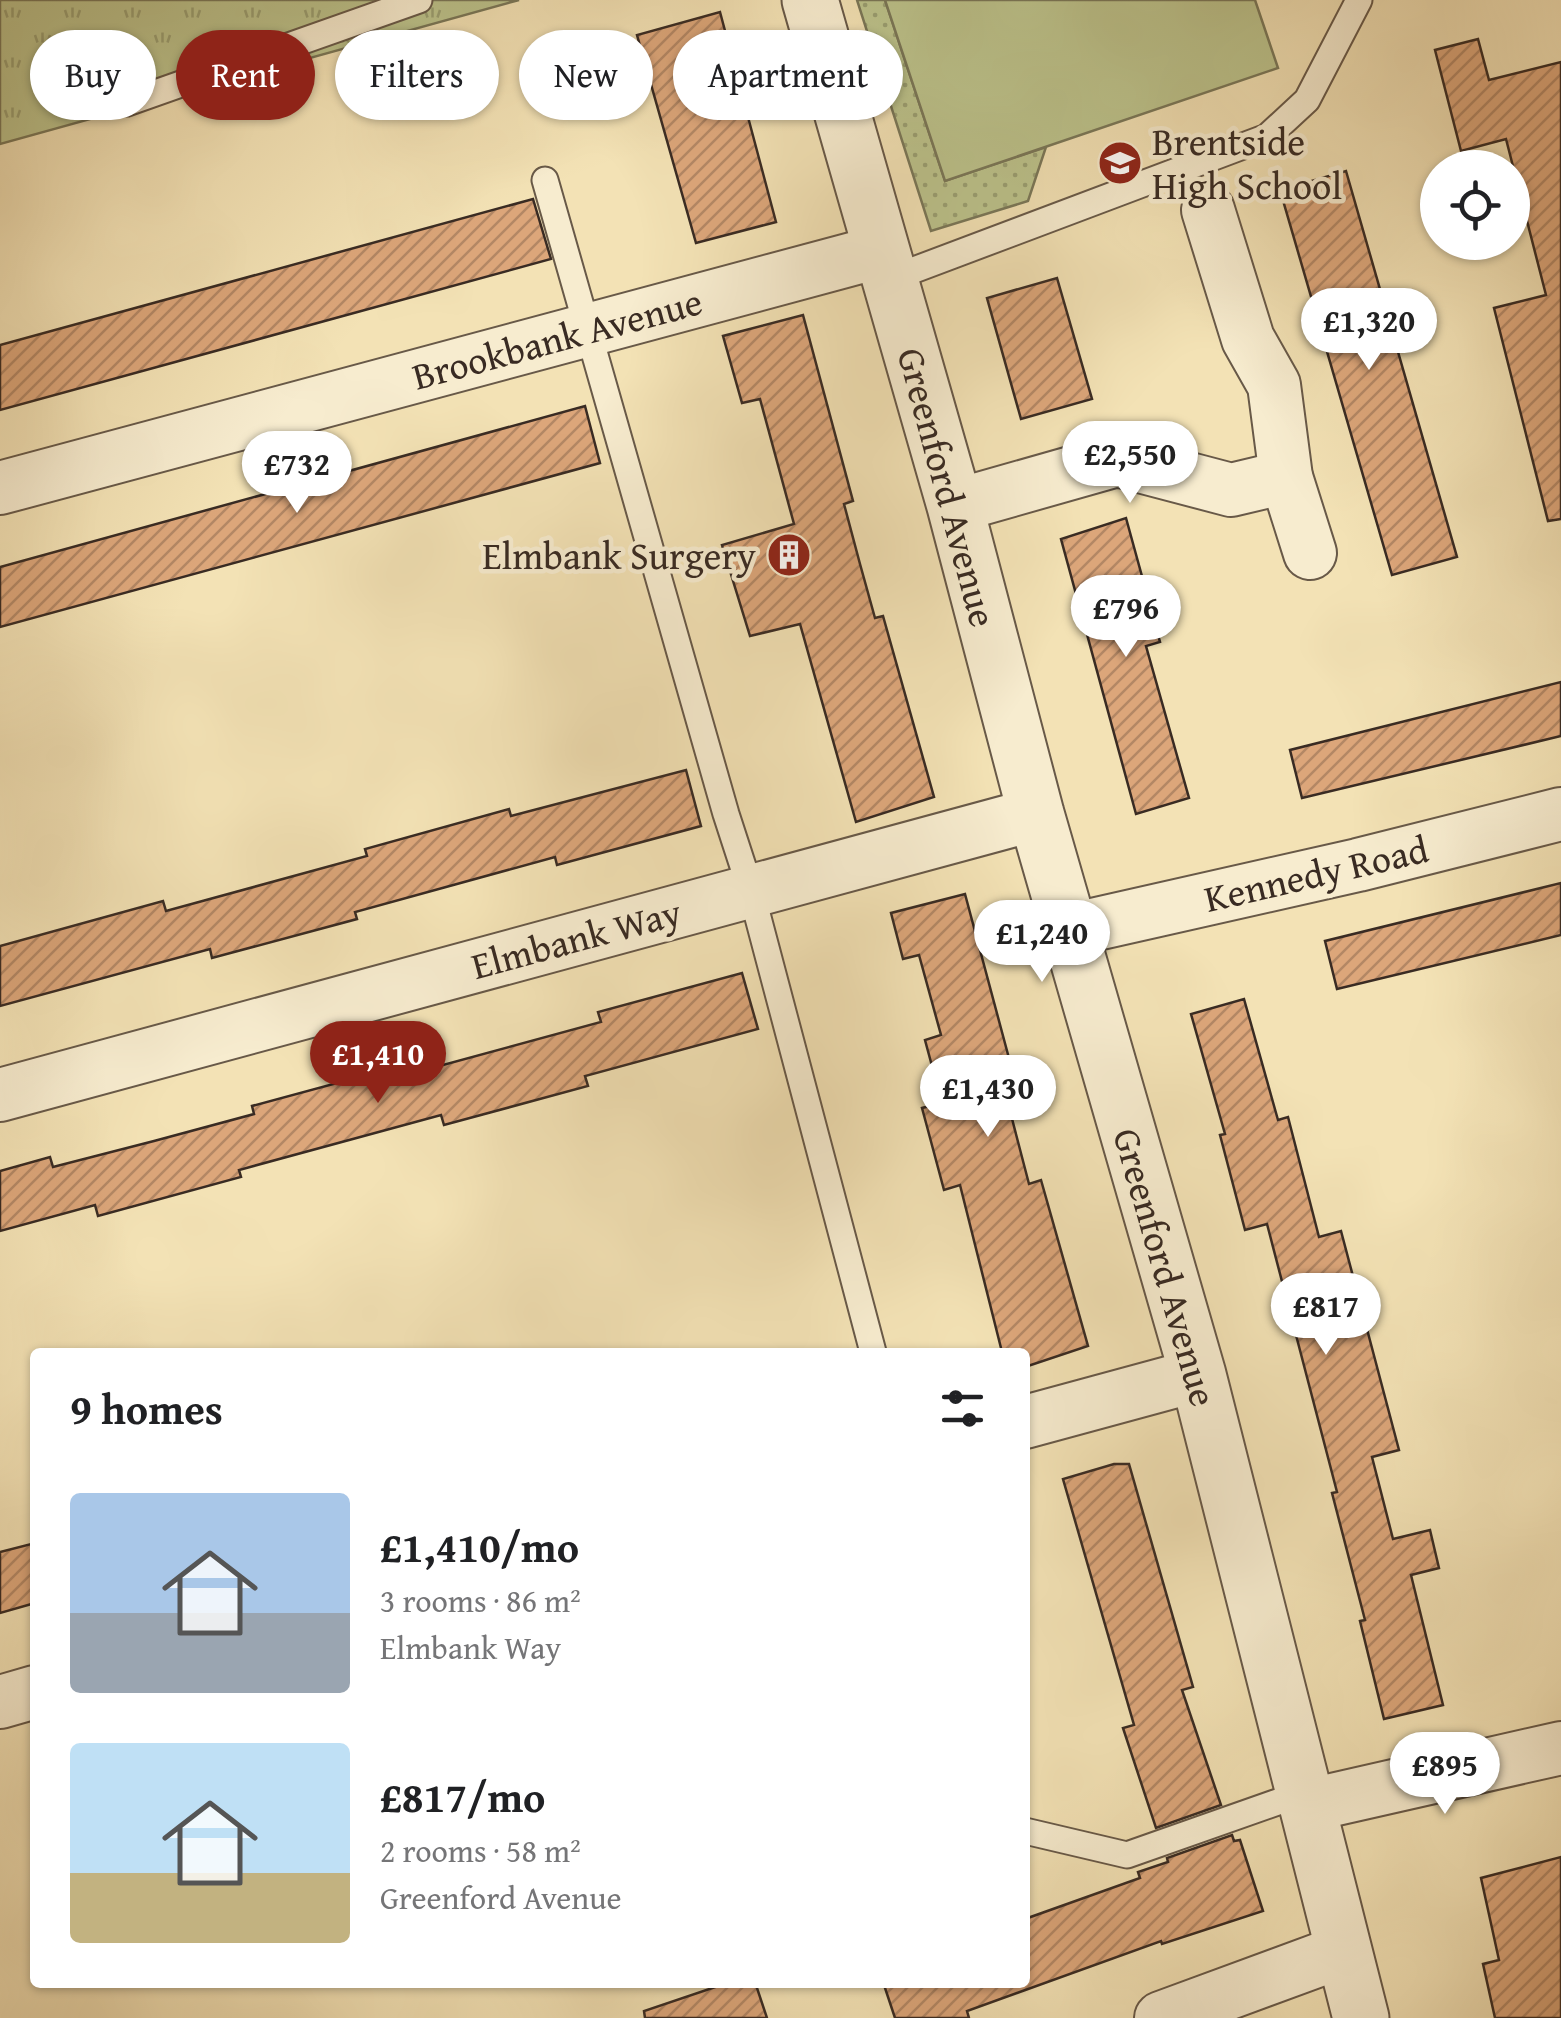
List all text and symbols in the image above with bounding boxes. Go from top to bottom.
chip: Buy [30,30,156,120]
chip: Rent [176,30,315,120]
chip: Filters [335,30,499,120]
chip: New [519,30,653,120]
chip: Apartment [673,30,903,120]
place label: Brentside High School [1152,113,1342,213]
school or university icon: Brentside High School [1097,140,1143,186]
map controls [1420,150,1530,260]
button: locate [1420,150,1530,260]
street label: Brookbank Avenue [406,272,708,404]
pin: £1,320 [1288,288,1450,373]
text: £1,320 [1323,297,1415,344]
street label: Greenford Avenue [884,341,1012,633]
pin: £2,550 [1049,421,1211,506]
text: £2,550 [1084,430,1176,477]
pin: £732 [238,431,356,516]
text: £732 [264,440,330,487]
place label: Elmbank Surgery [482,527,756,583]
building icon: Elmbank Surgery [766,532,812,578]
pin: £796 [1067,575,1185,660]
text: £796 [1093,584,1159,631]
street label: Kennedy Road [1199,820,1434,926]
street label: Elmbank Way [465,883,687,993]
pin: £1,240 [961,900,1123,985]
text: £1,240 [996,909,1088,956]
pin: £1,410 [297,1021,459,1106]
text: £1,410 [332,1030,424,1077]
pin: £1,430 [907,1055,1069,1140]
text: £1,430 [942,1064,1034,1111]
street label: Greenford Avenue [1100,1121,1232,1413]
pin: £817 [1267,1273,1385,1358]
text: £817 [1293,1282,1359,1329]
text: 9 homes [70,1378,223,1439]
icon: filters [935,1381,990,1436]
text: £1,410/mo [380,1516,579,1577]
icon: home [150,1533,270,1653]
text: 3 rooms · 86 m² [380,1577,581,1624]
text: Elmbank Way [380,1624,561,1671]
pin: £895 [1386,1732,1504,1817]
text: £895 [1412,1741,1478,1788]
text: £817/mo [380,1766,545,1827]
icon: home [150,1783,270,1903]
text: 2 rooms · 58 m² [380,1827,581,1874]
text: Greenford Avenue [380,1874,621,1921]

